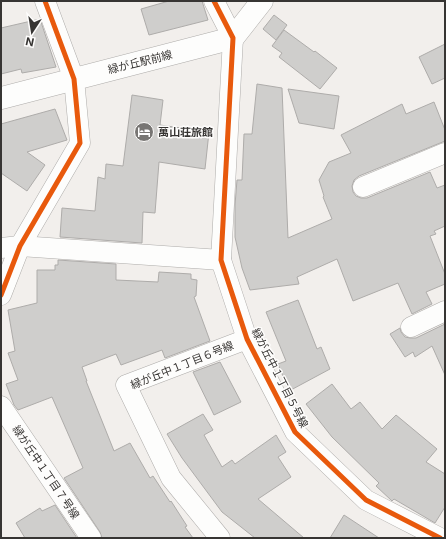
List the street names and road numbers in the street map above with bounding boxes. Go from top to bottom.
street label: 緑が丘駅前線 [106,47,174,77]
street label: 緑が丘中１丁目５号線 [249,326,311,430]
street label: 緑が丘中１丁目６号線 [128,338,236,392]
street label: 緑が丘中１丁目７号線 [9,422,83,522]

